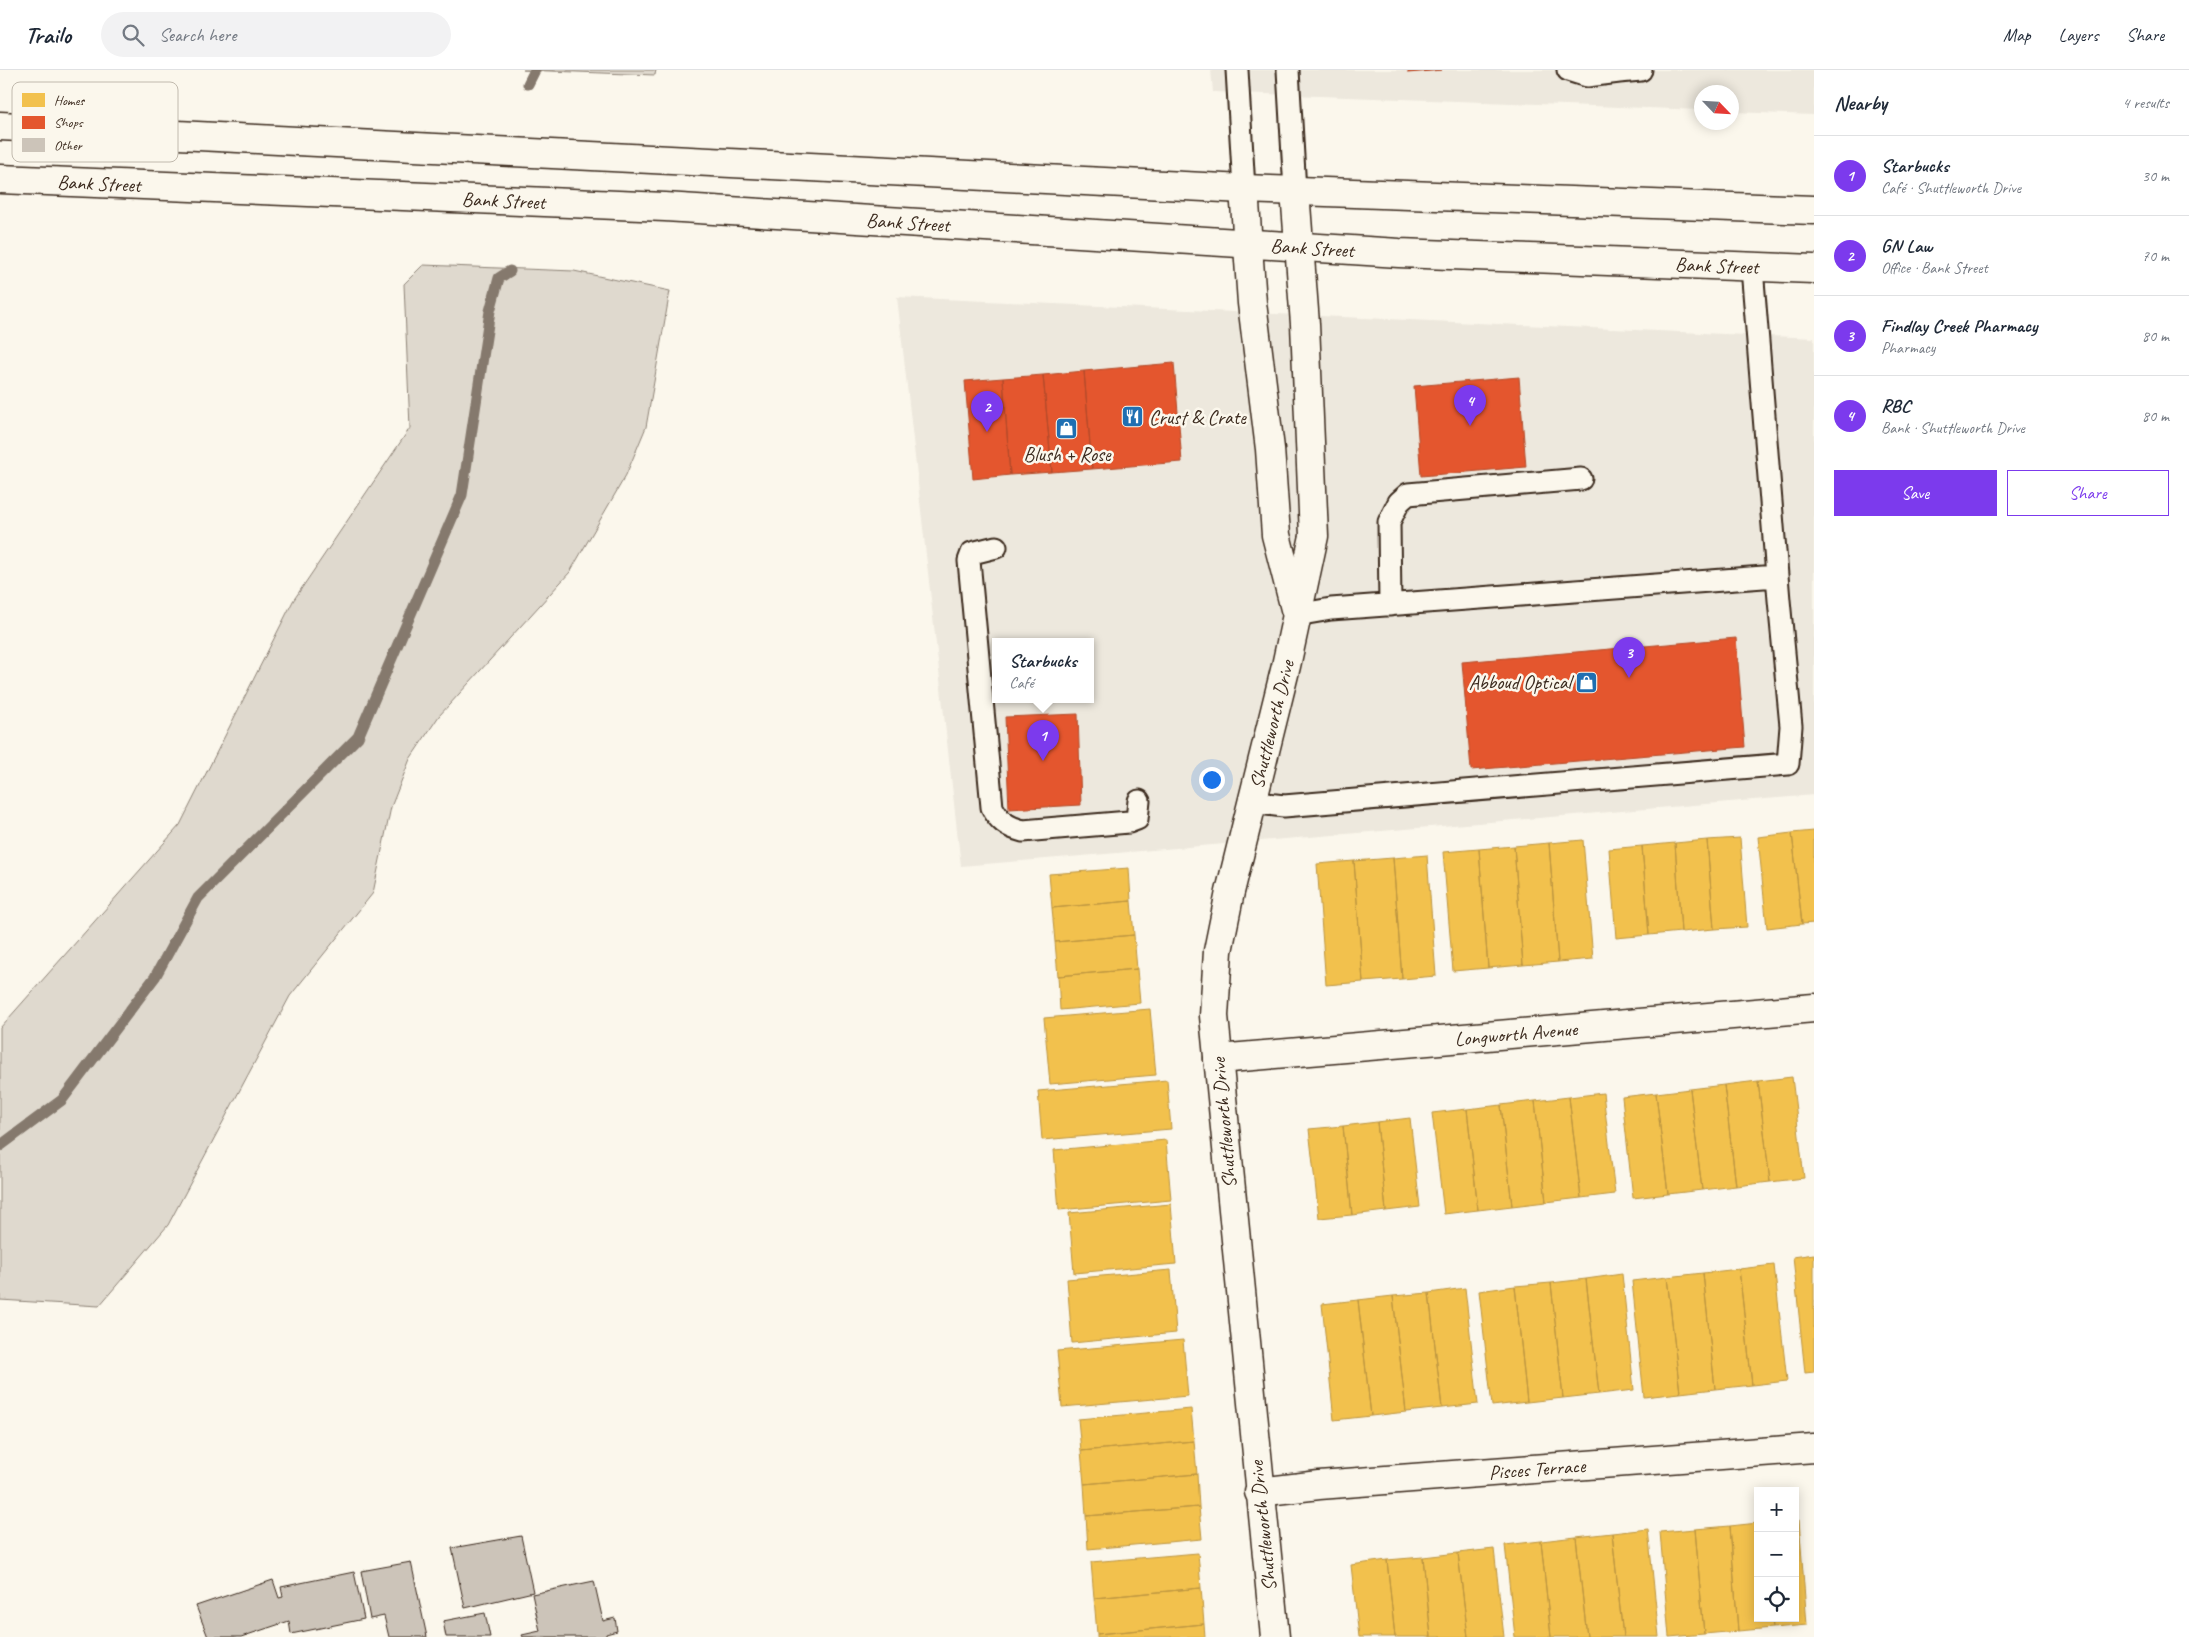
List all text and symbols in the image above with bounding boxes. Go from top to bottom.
search box [101,12,451,57]
text: Trailo [25,20,71,50]
icon: search [119,21,147,49]
text: Search here [159,23,236,47]
text: Map [2003,24,2031,46]
text: Layers [2059,24,2098,46]
text: Share [2126,24,2164,46]
legend [12,82,178,162]
north arrow [1694,85,1739,130]
text: Nearby [1834,90,1887,116]
text: Homes [54,92,85,109]
text: 4 results [2122,93,2169,113]
text: Shops [54,114,84,131]
text: Other [54,137,83,154]
text: Starbucks [1881,154,1949,178]
text: 1 [1846,166,1854,186]
text: 30 m [2142,166,2169,186]
street label: Bank Street [57,169,144,198]
text: Café · Shuttleworth Drive [1881,178,2021,198]
street label: Bank Street [461,186,548,215]
street label: Bank Street [865,207,953,237]
street label: Bank Street [1270,232,1357,263]
text: GN Law [1881,234,1932,258]
text: 2 [1846,246,1854,266]
text: 70 m [2142,246,2169,266]
street label: Bank Street [1675,251,1761,279]
text: Office · Bank Street [1881,258,1988,278]
text: Findlay Creek Pharmacy [1881,314,2037,338]
text: 3 [1846,326,1854,346]
text: 80 m [2142,326,2169,346]
text: Pharmacy [1881,338,1935,358]
pin: 4 [1454,385,1486,426]
pin: 2 [971,391,1003,432]
text: RBC [1881,394,1910,418]
restaurant icon: Crust & Crate [1121,405,1145,429]
place label: Crust & Crate [1149,405,1247,430]
text: 4 [1846,406,1854,426]
text: 80 m [2142,406,2169,426]
shop icon: Blush + Rose [1055,416,1079,440]
text: Bank · Shuttleworth Drive [1881,418,2025,438]
place label: Blush + Rose [1024,442,1112,467]
button: Save [1834,470,1997,516]
button: Share [2007,470,2169,516]
pin: 3 [1613,637,1645,678]
popup [992,638,1094,703]
text: Starbucks [1009,649,1077,673]
street label: Shuttleworth Drive [1244,657,1300,791]
place label: Abboud Optical [1469,670,1575,695]
shop icon: Abboud Optical [1575,670,1599,694]
text: Café [1009,673,1034,693]
pin: 1 [1027,720,1059,761]
your location [1199,767,1225,793]
street label: Longworth Avenue [1454,1016,1580,1051]
street label: Shuttleworth Drive [1206,1055,1242,1189]
street label: Pisces Terrace [1488,1453,1588,1485]
street label: Shuttleworth Drive [1244,1458,1282,1592]
map controls [1754,1487,1799,1622]
button: + [1754,1487,1799,1532]
button: − [1754,1532,1799,1577]
button: locate [1754,1577,1799,1622]

